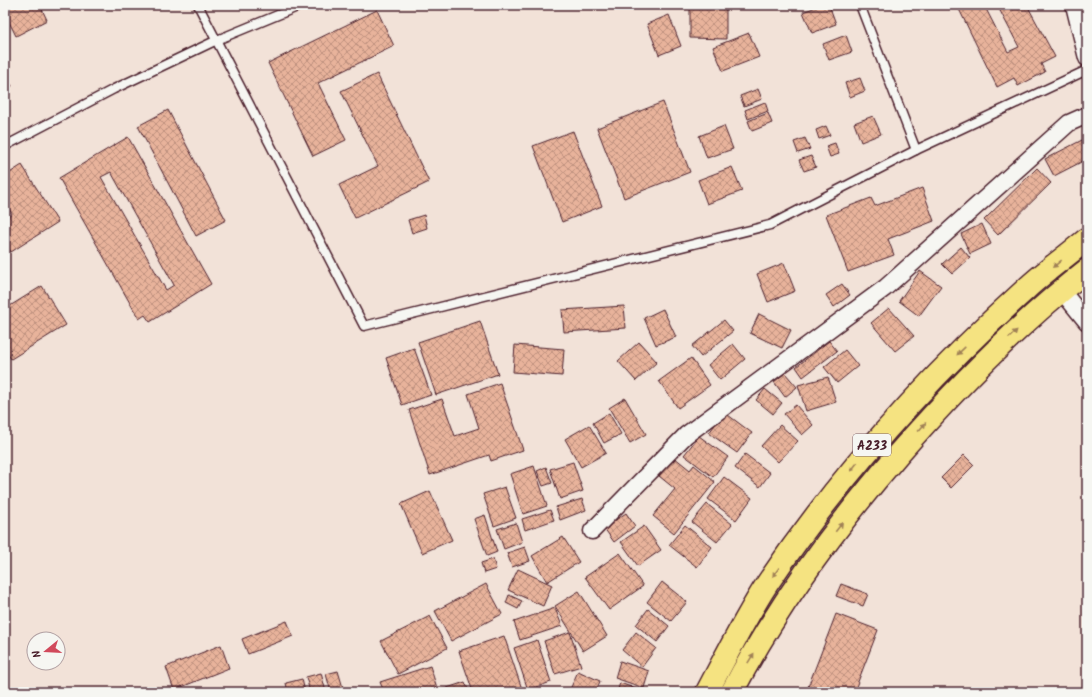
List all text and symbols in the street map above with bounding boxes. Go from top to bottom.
one-way arrow [1051,259,1062,268]
one-way arrow [1008,329,1018,339]
one-way arrow [956,346,966,356]
one-way arrow [917,422,926,432]
road number: A233 [853,434,891,456]
one-way arrow [849,462,858,473]
one-way arrow [835,521,843,532]
one-way arrow [772,566,780,577]
north arrow [26,631,66,671]
text: N [28,648,47,660]
one-way arrow [747,652,754,664]

